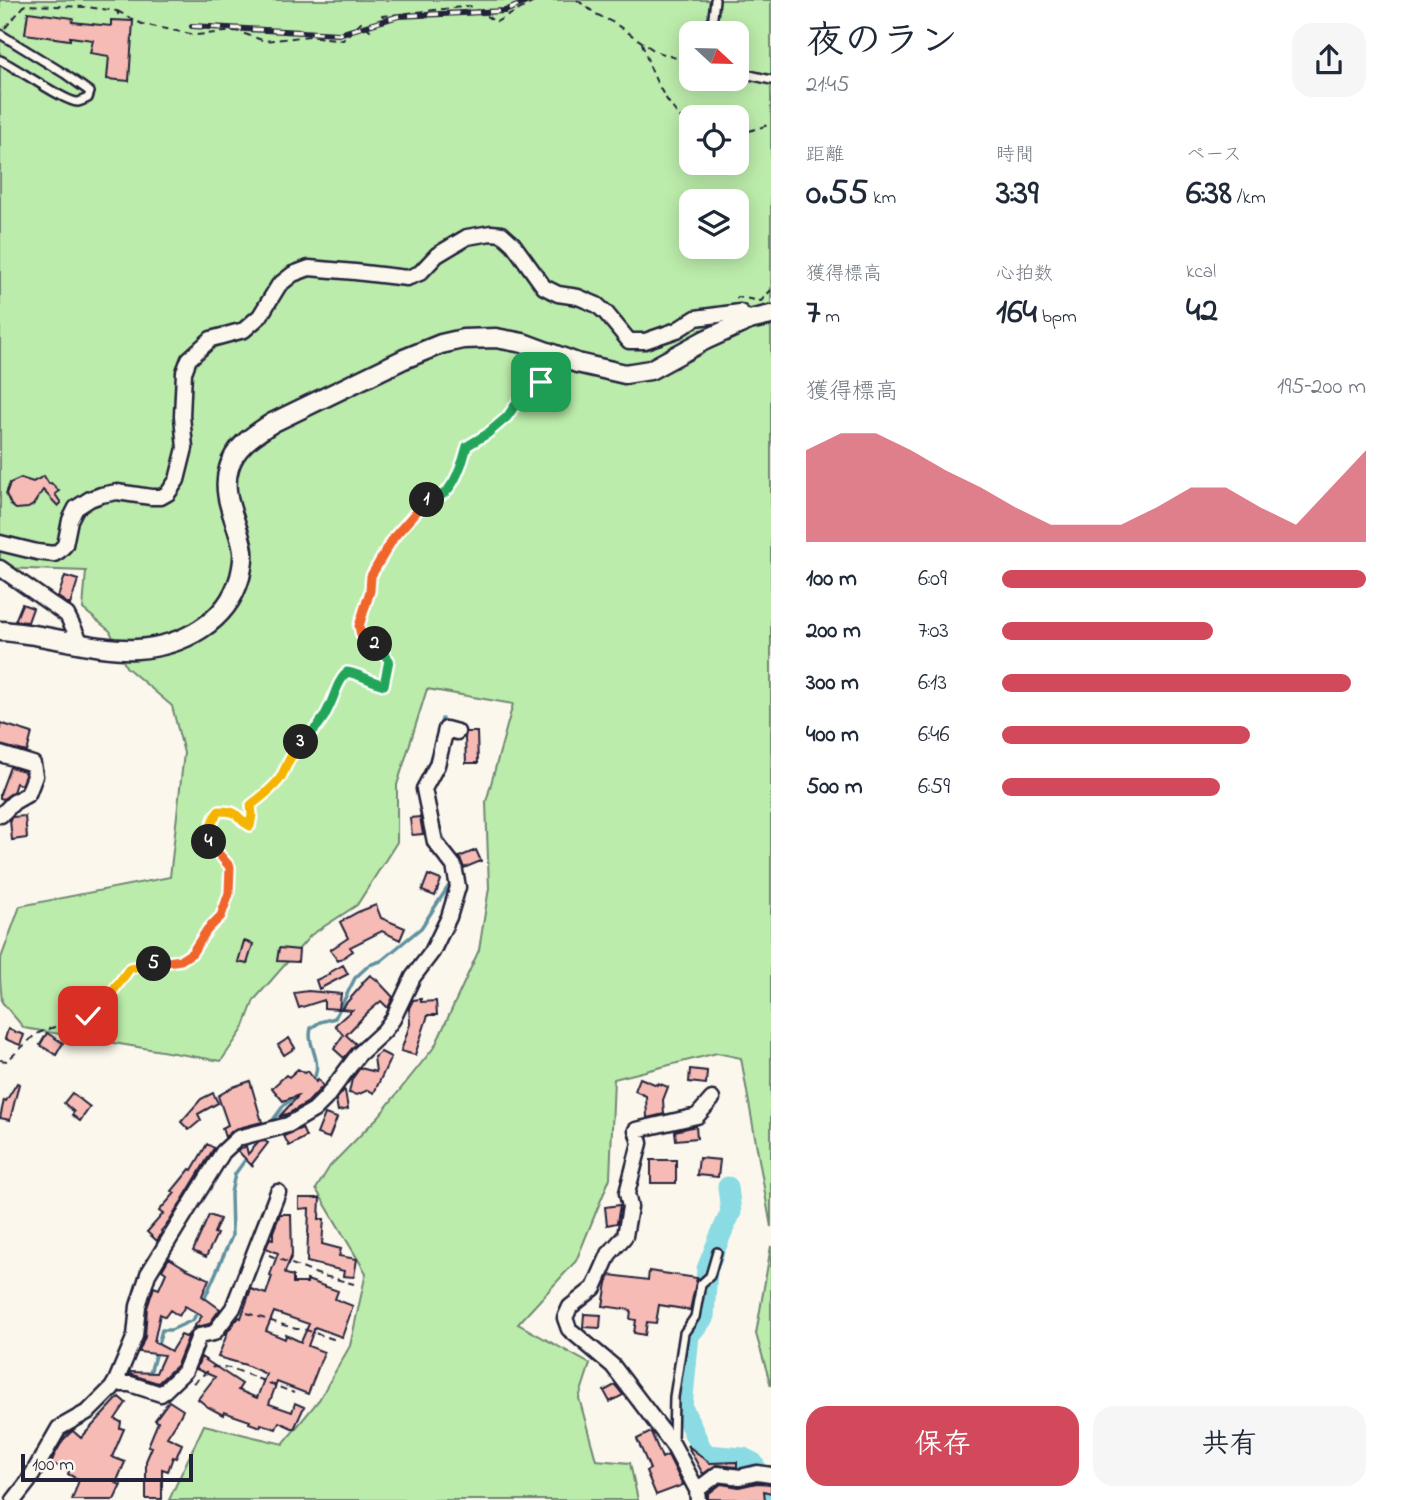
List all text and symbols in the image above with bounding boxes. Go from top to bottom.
text: 夜のラン [806,15,958,71]
north arrow [679,21,749,91]
map controls [679,21,749,259]
button: share [1292,23,1366,97]
text: 21:45 [806,69,849,102]
button: locate [679,105,749,175]
text: 距離 [806,142,844,169]
text: 時間 [996,142,1034,169]
text: ペース [1186,142,1242,169]
text: 0.55 [806,169,868,220]
text: 3:39 [996,169,1038,220]
text: 6:38 [1186,169,1232,220]
text: km [868,185,896,212]
text: /km [1232,185,1266,212]
button: layers [679,189,749,259]
text: kcal [1186,259,1216,286]
text: 獲得標高 [806,261,882,288]
text: 心拍数 [996,261,1053,288]
text: 42 [1186,286,1218,337]
text: 7 [806,288,820,339]
text: 164 [996,288,1037,339]
text: m [820,304,840,331]
text: bpm [1037,304,1077,331]
pin [511,352,571,412]
icon: arrive [522,363,560,401]
text: 195–200 m [1277,371,1366,404]
text: 獲得標高 [806,376,898,409]
pin: 1 [410,482,444,518]
text: 1 [423,486,430,513]
text: 100 m [806,563,857,596]
text: 6:09 [918,563,947,596]
text: 200 m [806,615,861,648]
text: 7:03 [918,615,949,648]
pin: 2 [358,626,392,662]
text: 2 [370,630,379,657]
text: 300 m [806,667,859,700]
text: 6:13 [918,667,947,700]
text: 400 m [806,719,859,752]
text: 6:46 [918,719,950,752]
pin: 3 [284,724,318,760]
text: 3 [297,728,304,755]
text: 500 m [806,771,863,804]
text: 6:59 [918,771,950,804]
pin: 4 [192,824,227,860]
text: 4 [205,828,212,855]
pin: 5 [136,946,172,982]
text: 5 [148,950,159,977]
pin [58,986,118,1046]
icon: check [69,997,107,1035]
button: 保存 [806,1406,1079,1486]
button: 共有 [1093,1406,1366,1486]
scale bar [21,1451,192,1483]
text: 100 m [32,1452,74,1479]

